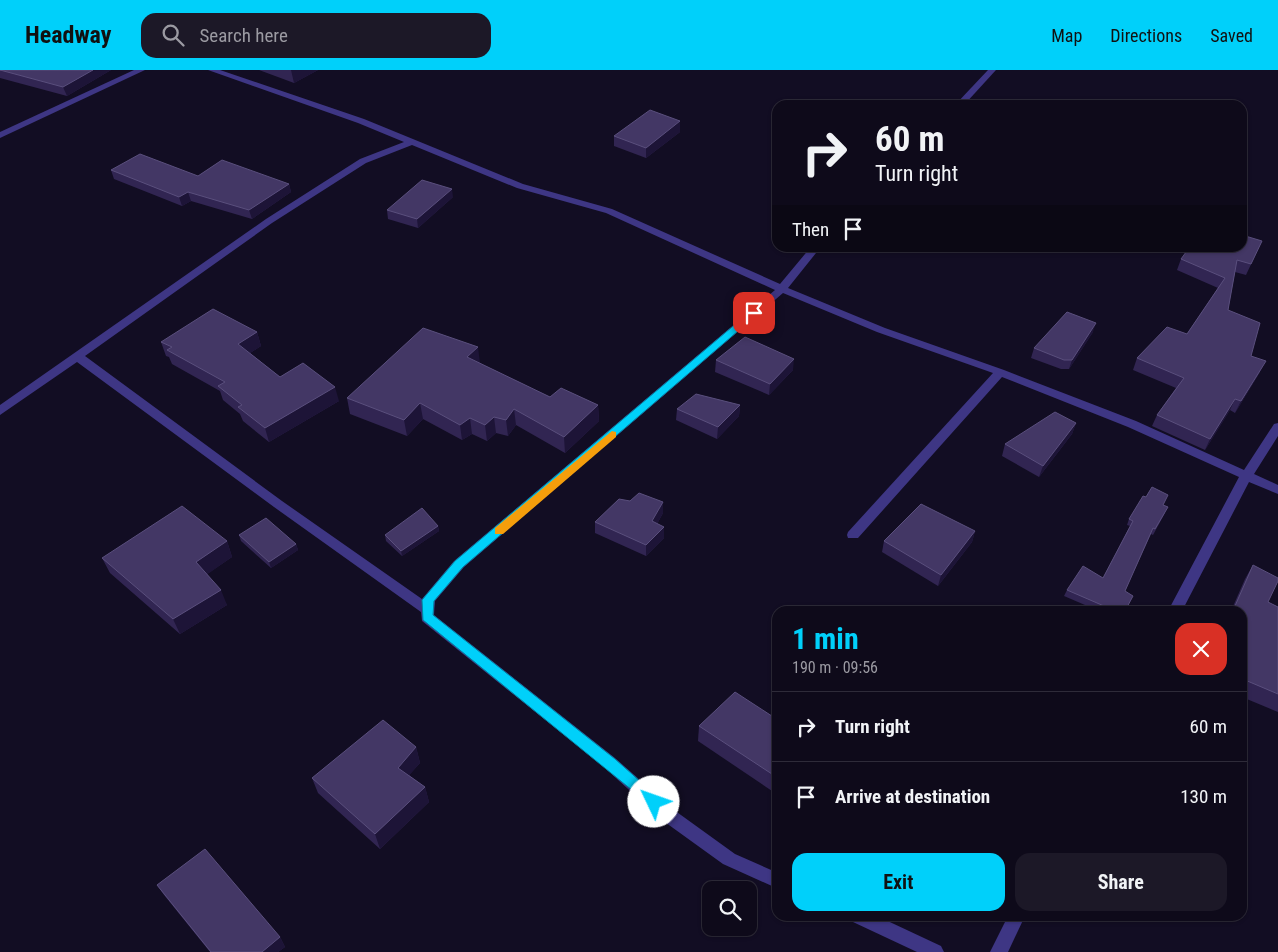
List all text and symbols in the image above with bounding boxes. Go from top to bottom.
search box [141,13,491,58]
text: Headway [25,21,111,49]
icon: search [159,21,187,49]
text: Search here [199,24,288,47]
text: Map [1051,25,1082,46]
text: Directions [1110,25,1182,46]
text: Saved [1210,25,1253,46]
text: 60 m [875,119,944,160]
icon: right [792,120,857,185]
text: Turn right [875,161,958,186]
icon: arrive [839,215,867,243]
text: Then [792,218,829,241]
pin [733,292,775,334]
icon: arrive [740,299,768,327]
text: 1 min [792,621,859,656]
button: close [1175,623,1227,675]
text: 190 m · 09:56 [792,658,878,677]
icon: right [792,713,820,741]
text: Turn right [835,715,910,738]
text: 60 m [1190,715,1227,738]
position arrow [627,775,679,827]
icon: arrive [792,783,820,811]
text: Arrive at destination [835,785,990,808]
text: 130 m [1180,785,1227,808]
button: Exit [792,853,1005,911]
button: Share [1015,853,1227,911]
map controls [702,881,757,936]
button: search [702,881,757,936]

